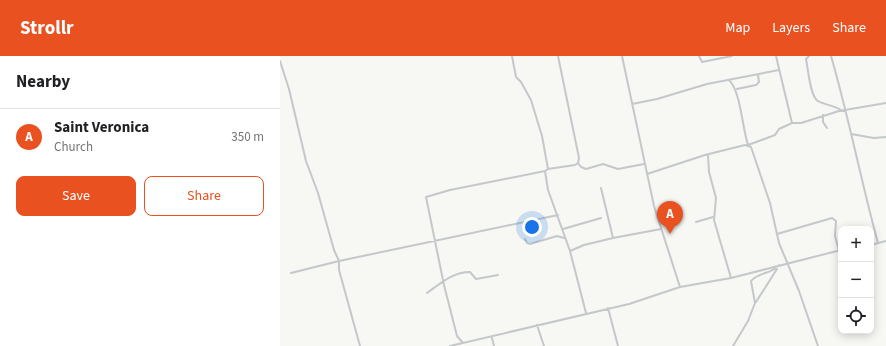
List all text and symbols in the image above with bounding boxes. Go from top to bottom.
text: Strollr [20,15,74,42]
text: Map [725,18,750,38]
text: Layers [772,18,810,38]
text: Share [832,18,866,38]
text: Nearby [16,70,70,94]
text: Saint Veronica [54,117,149,138]
text: A [25,128,33,146]
text: 350 m [231,128,264,146]
text: Church [54,138,93,156]
button: Save [16,176,136,216]
button: Share [144,176,264,216]
pin: A [657,201,683,234]
your location [522,217,542,237]
map controls [838,226,874,334]
button: + [838,226,874,262]
button: − [838,262,874,298]
button: locate [838,298,874,334]

